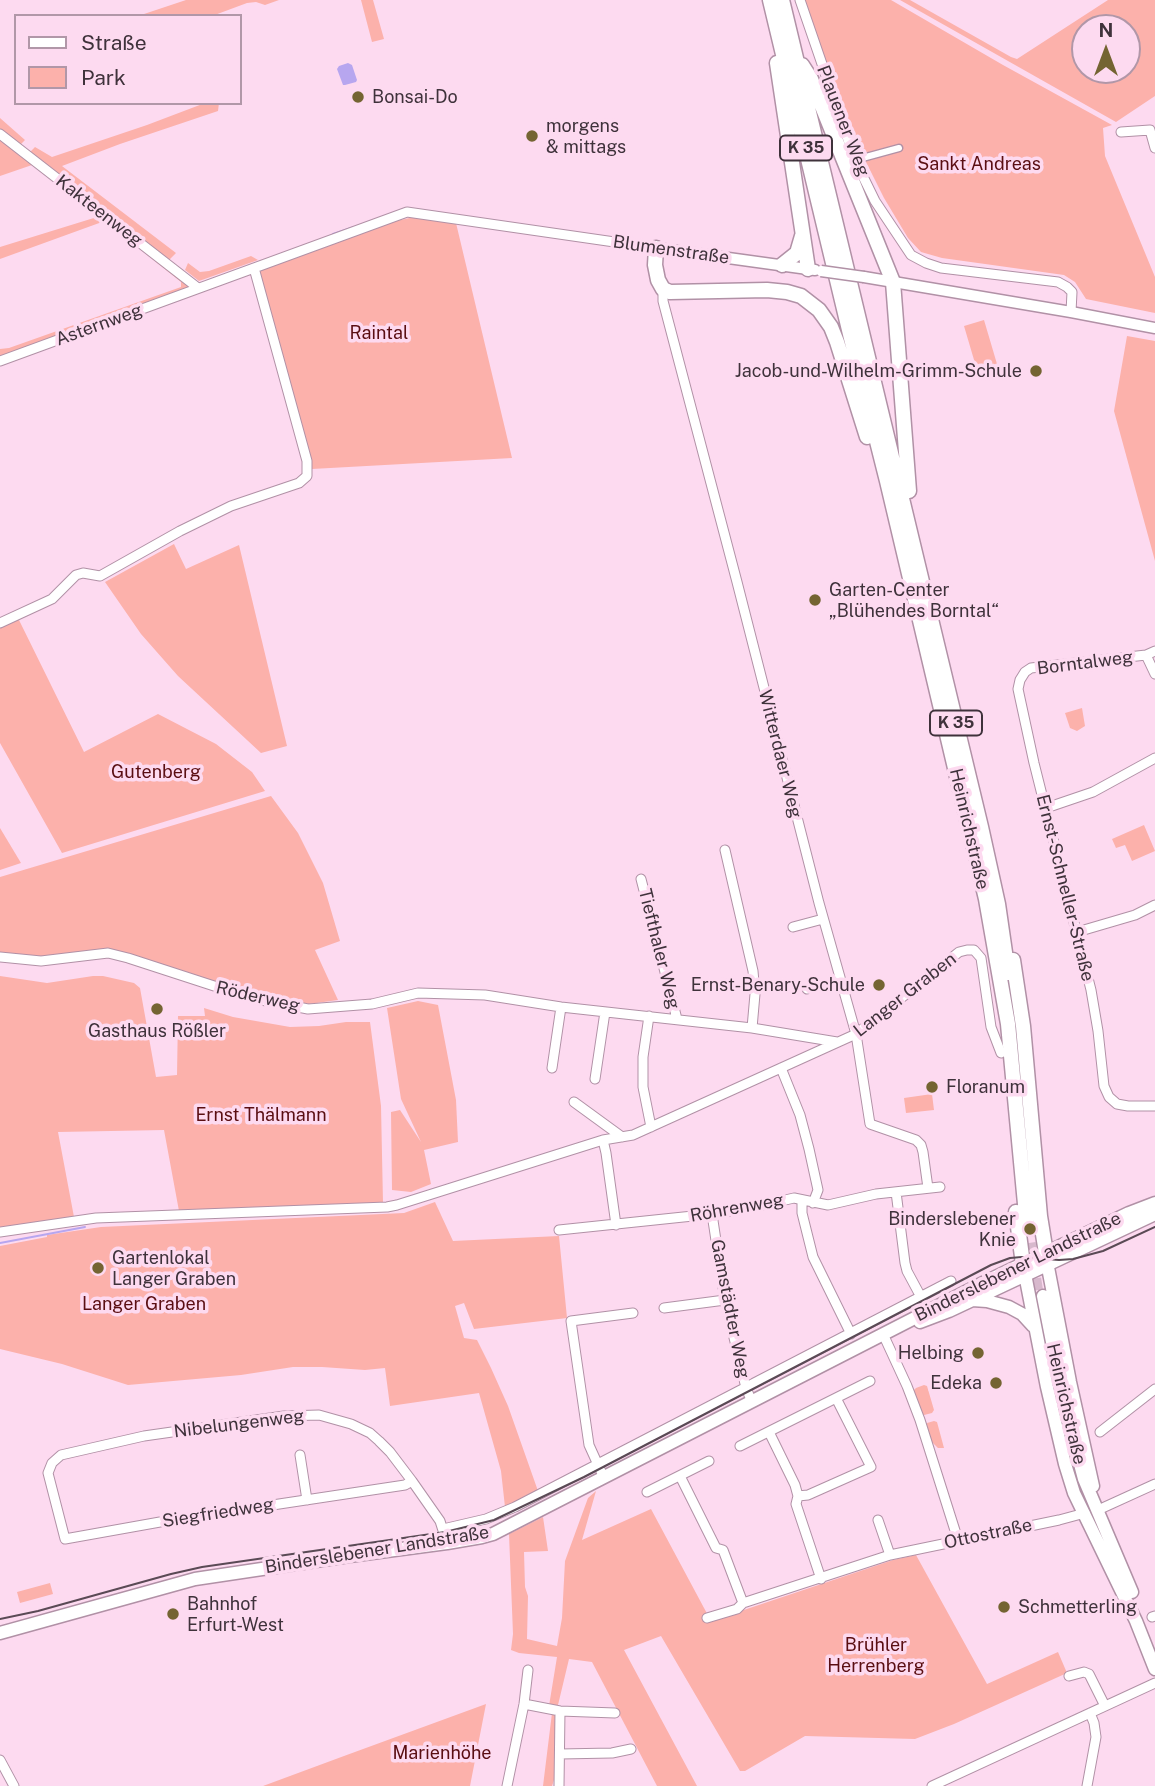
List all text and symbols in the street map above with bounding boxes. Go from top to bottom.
legend [14,14,242,105]
north arrow [1071,14,1141,84]
text: N [1099,19,1113,41]
text: Straße [81,30,147,55]
street label: Plauener Weg [812,62,874,180]
text: Park [81,65,126,90]
place label: Bonsai-Do [372,86,458,108]
marker: Bonsai-Do [350,89,366,105]
place label: morgens & mittags [546,115,626,158]
marker: morgens & mittags [524,128,540,144]
road number: K 35 [780,136,832,160]
park label: Sankt Andreas [917,153,1041,175]
street label: Kakteenweg [51,170,147,252]
street label: Blumenstraße [611,231,731,269]
street label: Asternweg [53,299,145,351]
park label: Raintal [350,322,408,344]
place label: Jacob-und-Wilhelm-Grimm-Schule [735,360,1022,382]
marker: Jacob-und-Wilhelm-Grimm-Schule [1028,363,1044,379]
place label: Garten-Center „Blühendes Borntal“ [829,579,999,622]
marker: Garten-Center „Blühendes Borntal“ [807,592,823,608]
street label: Borntalweg [1036,646,1134,680]
street label: Witterdaer Weg [754,688,806,820]
road number: K 35 [930,710,982,736]
park label: Gutenberg [111,761,201,783]
street label: Heinrichstraße [945,766,993,892]
street label: Ernst-Schneller-Straße [1031,792,1099,984]
street label: Tiefthaler Weg [634,887,684,1011]
street label: Langer Graben [849,948,961,1042]
place label: Ernst-Benary-Schule [691,974,865,996]
street label: Röderweg [214,977,302,1017]
marker: Ernst-Benary-Schule [871,977,887,993]
marker: Gasthaus Rößler [149,1001,165,1017]
place label: Gasthaus Rößler [88,1020,226,1042]
place label: Floranum [946,1076,1025,1098]
marker: Floranum [924,1079,940,1095]
park label: Ernst Thälmann [195,1104,327,1126]
street label: Röhrenweg [688,1189,786,1227]
place label: Binderslebener Knie [888,1208,1016,1250]
street label: Binderslebener Landstraße [911,1208,1125,1326]
marker: Binderslebener Knie [1022,1221,1038,1237]
street label: Gamstädter Weg [706,1238,754,1380]
place label: Gartenlokal Langer Graben [112,1247,236,1290]
marker: Gartenlokal Langer Graben [90,1260,106,1276]
park label: Langer Graben [82,1293,206,1315]
street label: Heinrichstraße [1042,1341,1090,1467]
place label: Helbing [898,1342,964,1364]
marker: Helbing [970,1345,986,1361]
place label: Edeka [930,1372,982,1394]
marker: Edeka [988,1375,1004,1391]
street label: Nibelungenweg [172,1405,306,1443]
street label: Siegfriedweg [161,1494,275,1532]
street label: Ottostraße [942,1514,1034,1554]
street label: Binderslebener Landstraße [263,1522,491,1578]
place label: Bahnhof Erfurt-West [187,1593,284,1636]
place label: Schmetterling [1018,1596,1137,1618]
marker: Schmetterling [996,1599,1012,1615]
marker: Bahnhof Erfurt-West [165,1606,181,1622]
park label: Brühler Herrenberg [827,1634,925,1676]
park label: Marienhöhe [392,1742,492,1764]

